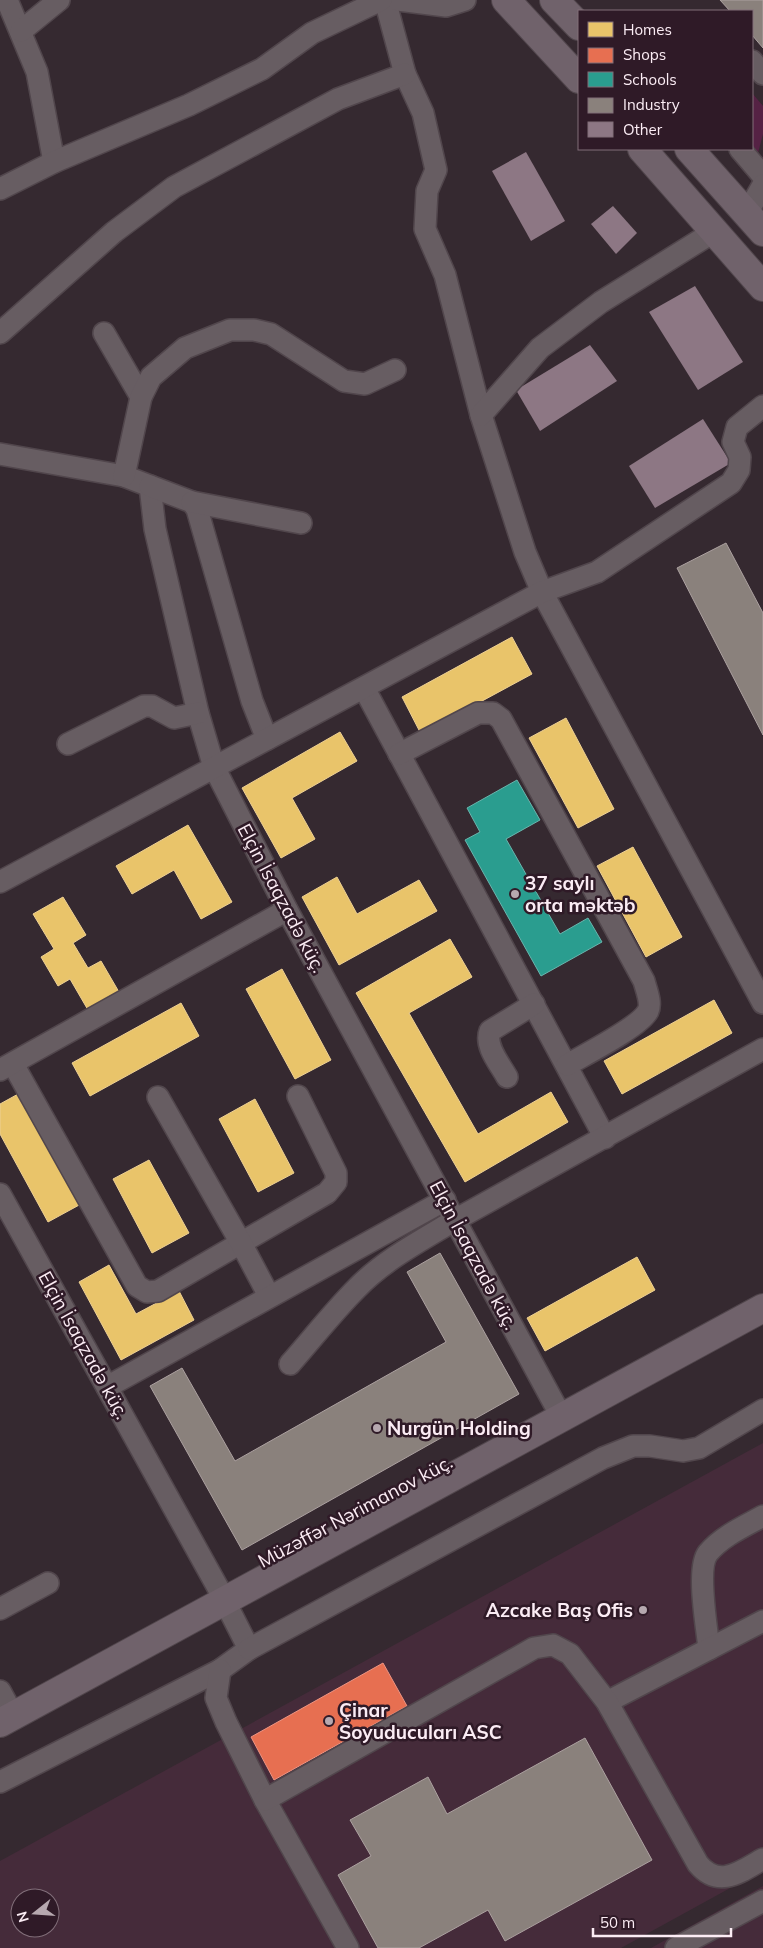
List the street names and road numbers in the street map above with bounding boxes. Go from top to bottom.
street label: Elçin İsaqzadə küç. [233,819,331,977]
street label: Elçin İsaqzadə küç. [425,1176,523,1334]
street label: Elçin İsaqzadə küç. [33,1267,135,1423]
street label: Müzəffər Nərimanov küç. [253,1449,457,1573]

